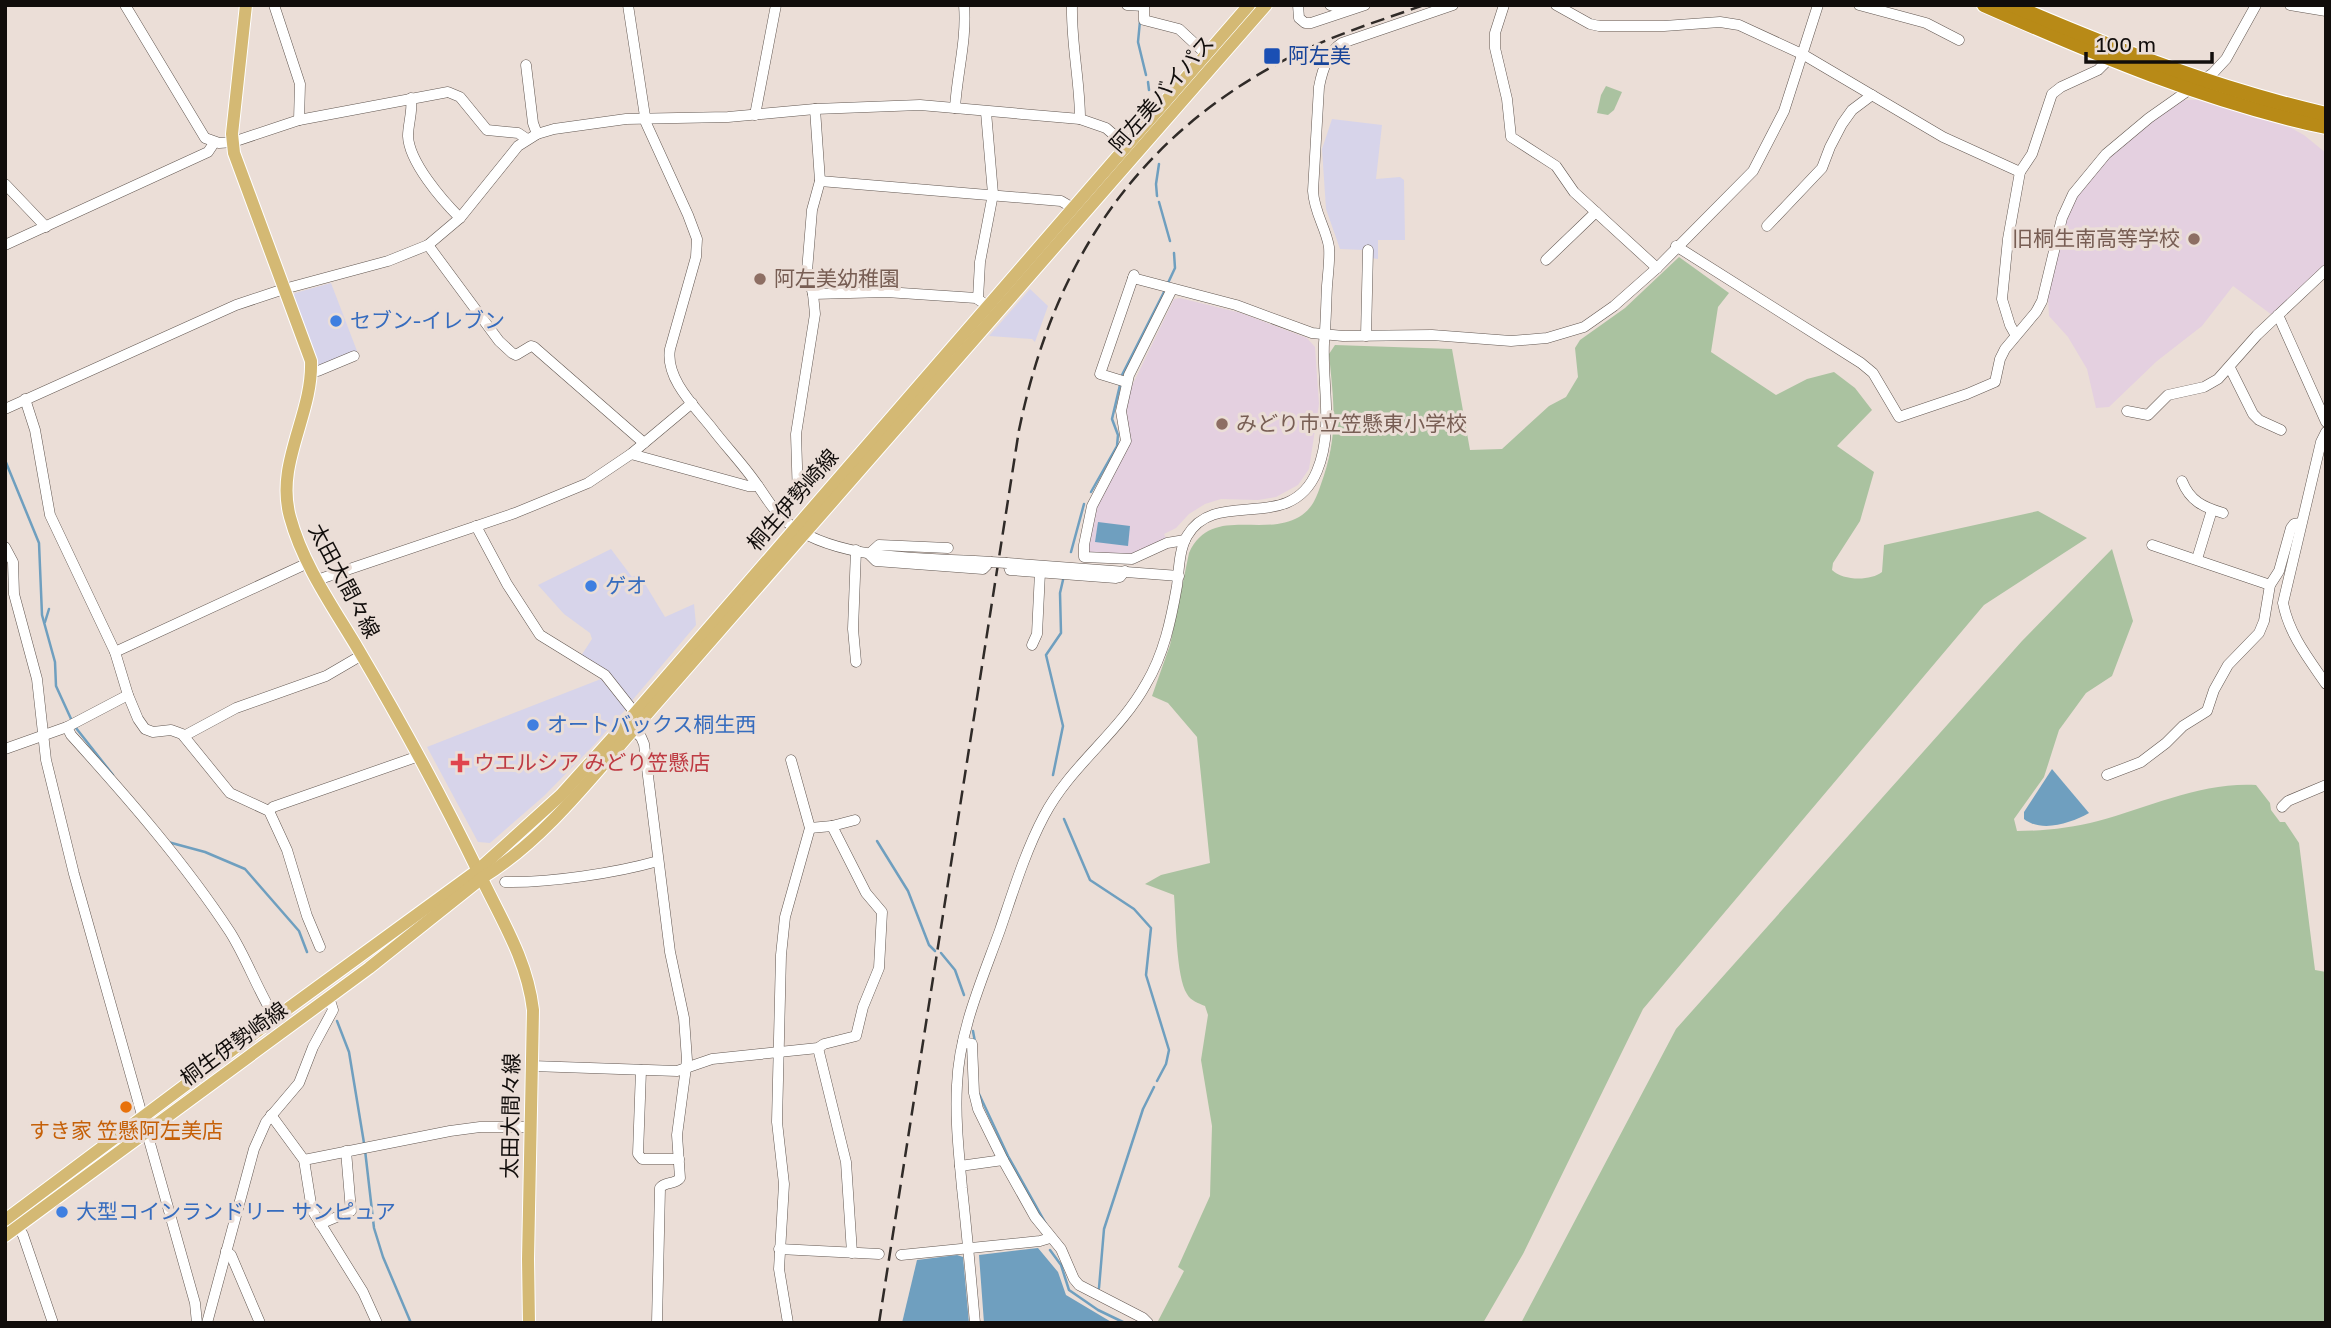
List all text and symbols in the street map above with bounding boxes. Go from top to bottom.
scale bar [2086,21,2212,65]
street label: 阿左美バイパス [1103,29,1219,157]
text: 100 m [2096,31,2156,57]
place label: 阿左美 [1288,42,1351,68]
marker: 阿左美 [1262,46,1282,66]
place label: 旧桐生南高等学校 [2012,225,2180,251]
marker: 旧桐生南高等学校 [2186,231,2202,247]
place label: 阿左美幼稚園 [774,265,900,291]
marker: 阿左美幼稚園 [752,271,768,287]
place label: セブン-イレブン [350,307,505,333]
marker: セブン-イレブン [328,313,344,329]
place label: みどり市立笠懸東小学校 [1236,410,1467,436]
marker: みどり市立笠懸東小学校 [1214,416,1230,432]
street label: 桐生伊勢崎線 [741,443,843,555]
street label: 太田大間々線 [304,519,386,642]
place label: ゲオ [605,572,647,598]
marker: ゲオ [583,578,599,594]
place label: オートバックス桐生西 [547,711,756,737]
marker: オートバックス桐生西 [525,717,541,733]
place label: ウエルシア みどり笠懸店 [474,749,710,775]
marker: ウエルシア みどり笠懸店 [452,755,468,771]
street label: 桐生伊勢崎線 [175,996,292,1091]
street label: 太田大間々線 [496,1053,524,1179]
marker: すき家 笠懸阿左美店 [118,1099,134,1115]
place label: すき家 笠懸阿左美店 [29,1117,223,1143]
place label: 大型コインランドリー サンピュア [76,1198,396,1224]
marker: 大型コインランドリー サンピュア [54,1204,70,1220]

